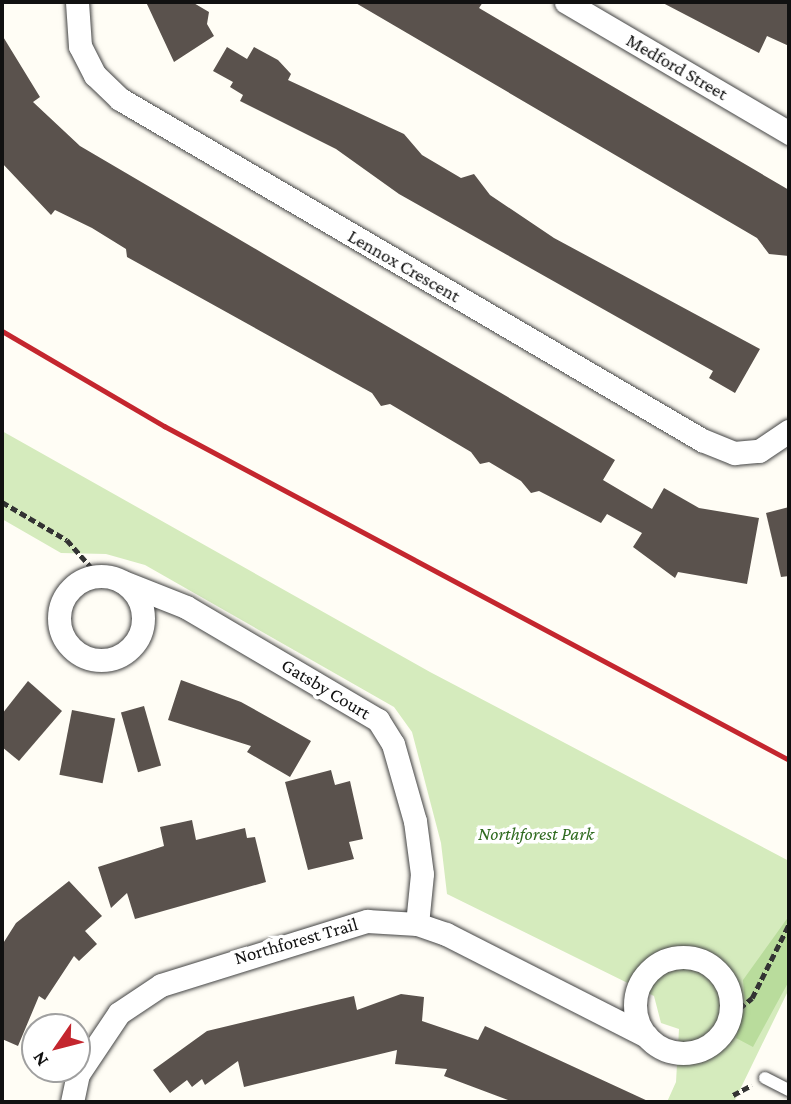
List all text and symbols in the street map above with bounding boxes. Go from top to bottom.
street label: Medford Street [622,29,732,105]
street label: Lennox Crescent [344,225,464,307]
street label: Gatsby Court [277,653,375,725]
park label: Northforest Park [478,823,594,845]
street label: Northforest Trail [232,912,360,970]
north arrow [21,1013,91,1083]
text: N [28,1048,52,1071]

